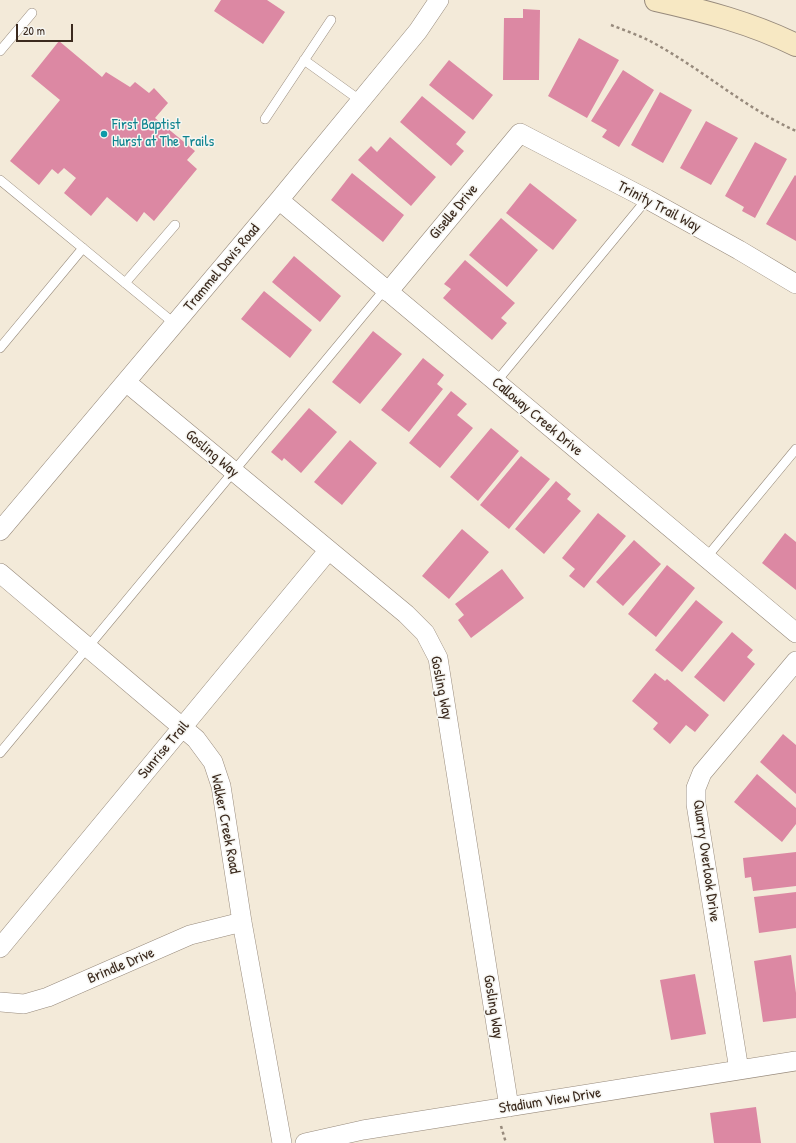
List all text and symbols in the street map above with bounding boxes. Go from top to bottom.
scale bar [18,16,75,42]
text: 20 m [23,22,45,39]
place label: First Baptist Hurst at The Trails [112,116,214,151]
marker: First Baptist Hurst at The Trails [99,129,109,139]
street label: Trinity Trail Way [614,177,704,237]
street label: Giselle Drive [426,181,482,243]
street label: Trammel Davis Road [180,221,264,315]
street label: Calloway Creek Drive [488,374,586,460]
street label: Gosling Way [181,426,243,482]
street label: Gosling Way [426,655,456,721]
street label: Sunrise Trail [135,717,193,783]
street label: Walker Creek Road [207,773,243,875]
street label: Quarry Overlook Drive [689,799,723,923]
street label: Brindle Drive [85,944,157,988]
street label: Gosling Way [479,974,507,1040]
street label: Stadium View Drive [498,1084,602,1118]

